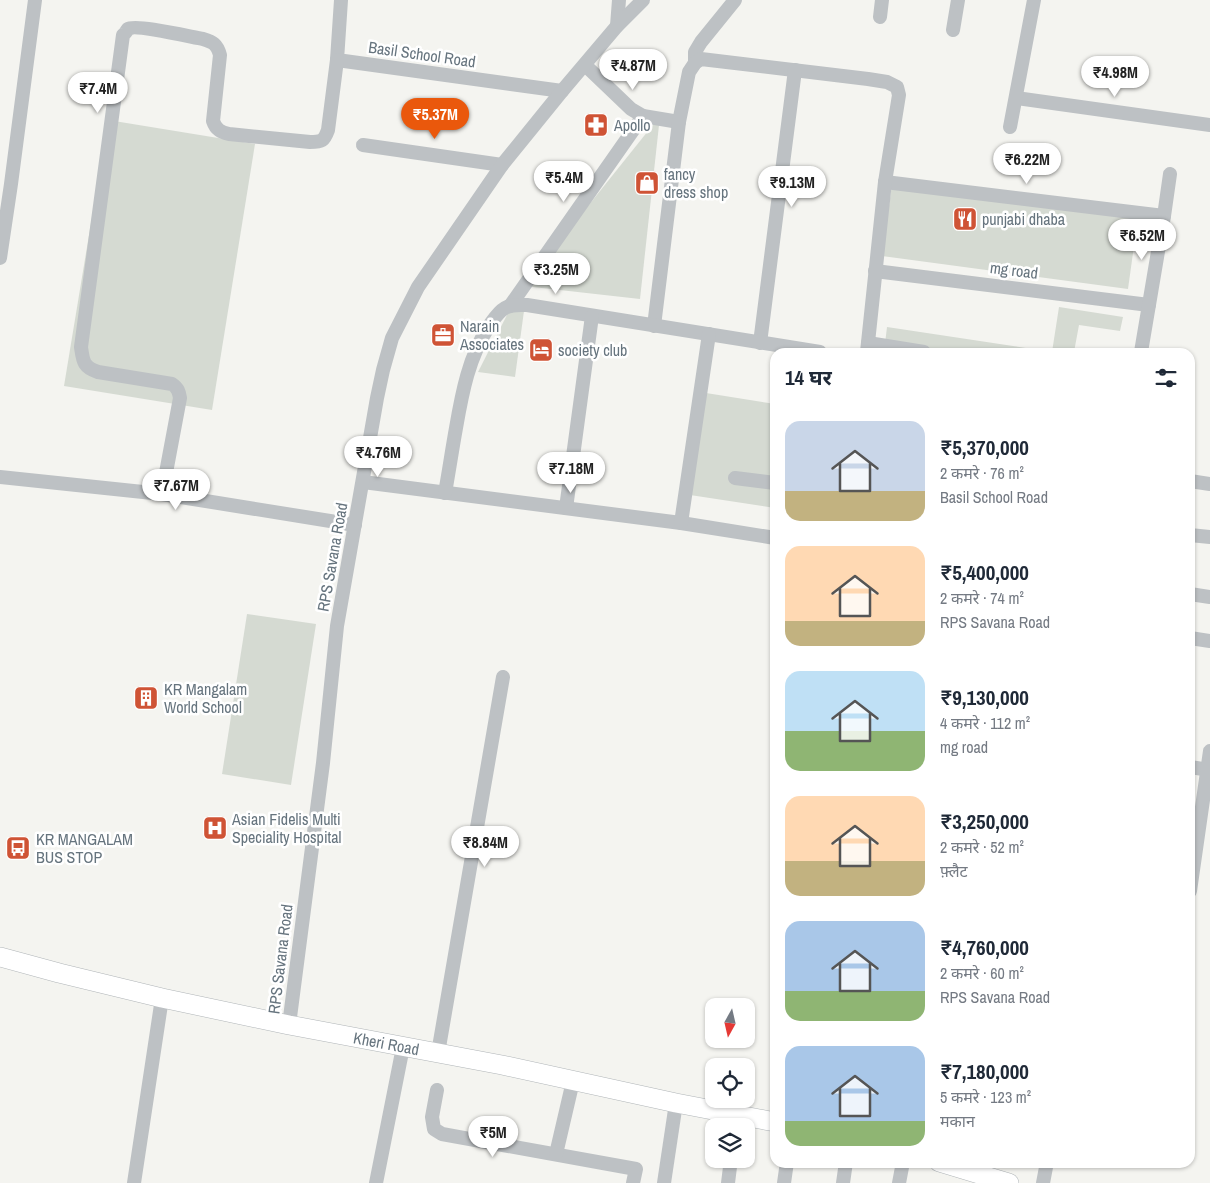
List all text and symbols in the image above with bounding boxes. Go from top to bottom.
street label: Basil School Road [367,36,477,72]
pin: ₹4.87M [592,48,674,91]
text: ₹4.87M [610,54,656,76]
pin: ₹4.98M [1074,56,1156,98]
text: ₹4.98M [1092,61,1138,83]
pin: ₹7.4M [63,72,133,114]
text: ₹7.4M [79,77,117,99]
pin: ₹5.37M [394,98,476,140]
text: ₹5.37M [412,103,458,125]
pharmacy icon: Apollo [583,112,609,138]
place label: Apollo [613,114,650,136]
pin: ₹6.22M [986,142,1068,185]
text: ₹6.22M [1004,148,1050,170]
pin: ₹5.4M [529,160,599,203]
place label: fancy dress shop [664,163,728,203]
text: ₹5.4M [545,166,583,188]
pin: ₹9.13M [751,166,833,208]
shop icon: fancy dress shop [634,170,660,196]
text: ₹9.13M [769,171,815,193]
restaurant icon: punjabi dhaba [952,206,978,232]
place label: punjabi dhaba [982,208,1066,230]
pin: ₹6.52M [1101,218,1183,261]
text: ₹6.52M [1119,224,1165,246]
pin: ₹3.25M [515,252,597,295]
street label: mg road [989,256,1039,284]
text: ₹3.25M [533,258,579,280]
place label: Narain Associates [459,315,524,355]
office icon: Narain Associates [430,322,456,348]
hotel icon: society club [528,337,554,363]
place label: society club [558,339,627,361]
text: 14 घर [785,363,832,392]
icon: filters [1152,364,1180,392]
text: ₹5,370,000 [940,433,1029,462]
pin: ₹4.76M [337,436,419,478]
text: ₹4.76M [355,441,401,463]
icon: home [825,441,885,501]
pin: ₹7.18M [530,452,612,494]
text: ₹7.18M [548,457,594,479]
text: 2 कमरे · 76 m² [940,462,1024,484]
pin: ₹7.67M [135,468,217,511]
text: ₹7.67M [153,474,199,496]
text: Basil School Road [940,486,1048,508]
street label: RPS Savana Road [312,501,352,613]
text: ₹5,400,000 [940,558,1029,587]
icon: home [825,566,885,626]
text: 2 कमरे · 74 m² [940,587,1024,609]
text: RPS Savana Road [940,611,1050,633]
place label: KR Mangalam World School [164,678,247,718]
text: ₹9,130,000 [940,683,1029,712]
building icon: KR Mangalam World School [133,685,159,711]
icon: home [825,691,885,751]
text: 4 कमरे · 112 m² [940,712,1030,734]
text: mg road [940,736,988,758]
text: ₹3,250,000 [940,807,1029,836]
place label: Asian Fidelis Multi Speciality Hospital [231,808,341,848]
hospital icon: Asian Fidelis Multi Speciality Hospital [202,815,228,841]
icon: home [825,816,885,876]
pin: ₹8.84M [444,826,526,868]
place label: KR MANGALAM BUS STOP [36,828,133,868]
text: ₹8.84M [462,831,508,853]
bus stop icon: KR MANGALAM BUS STOP [5,835,31,861]
text: 2 कमरे · 52 m² [940,836,1024,858]
text: फ़्लैट [940,860,968,882]
street label: RPS Savana Road [262,903,298,1015]
text: ₹4,760,000 [940,933,1029,962]
icon: home [825,941,885,1001]
text: 2 कमरे · 60 m² [940,962,1024,984]
text: RPS Savana Road [940,986,1050,1008]
north arrow [705,998,755,1048]
map controls [705,998,755,1168]
street label: Kheri Road [352,1026,421,1060]
text: ₹7,180,000 [940,1057,1029,1086]
button: locate [705,1058,755,1108]
icon: home [825,1066,885,1126]
text: 5 कमरे · 123 m² [940,1086,1031,1108]
text: मकान [940,1110,975,1132]
pin: ₹5M [469,1116,517,1158]
button: layers [705,1118,755,1168]
text: ₹5M [479,1121,507,1143]

